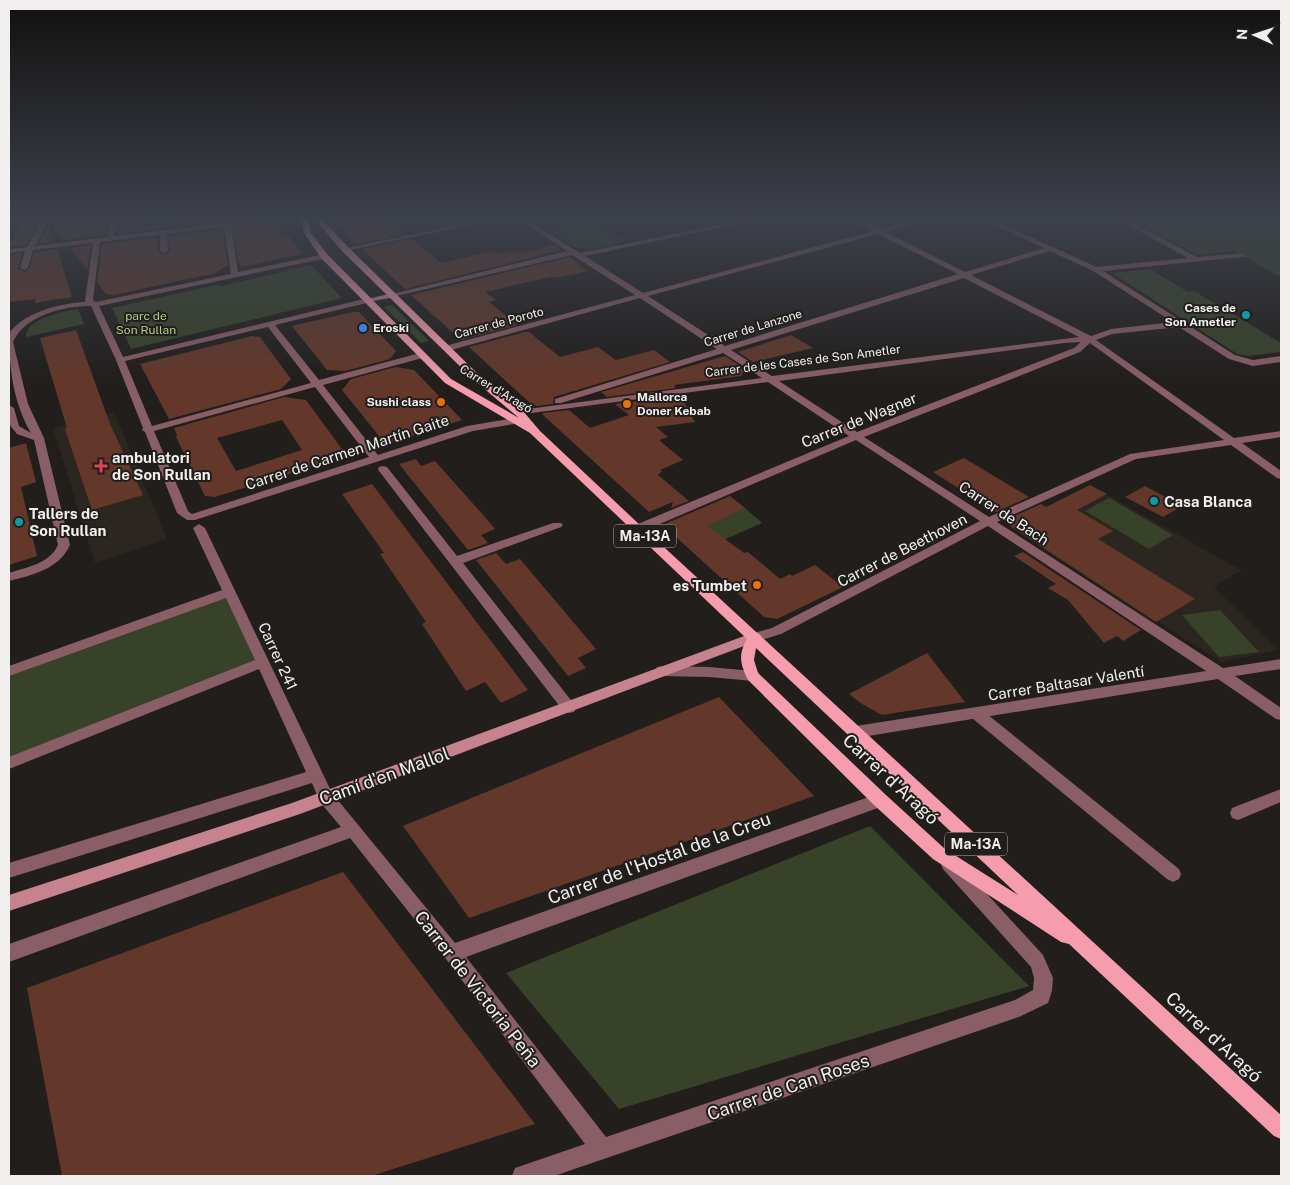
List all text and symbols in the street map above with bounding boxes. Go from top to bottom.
north arrow [1230,10,1280,60]
text: N [1234,28,1250,40]
place label: Cases de Son Ametler [1164,301,1236,329]
street label: Carrer de Poroto [453,304,545,342]
street label: Carrer de Lanzone [702,306,804,350]
park label: parc de Son Rullan [116,309,176,337]
marker: Cases de Son Ametler [1240,309,1252,321]
place label: Eroski [373,321,409,335]
marker: Eroski [357,322,369,334]
street label: Carrer de les Cases de Son Ametler [704,342,902,380]
street label: Carrer d'Aragó [457,362,535,416]
street label: Carrer de Wagner [799,389,919,451]
place label: Mallorca Doner Kebab [637,390,711,418]
place label: Sushi class [367,395,431,409]
marker: Sushi class [435,396,447,408]
marker: Mallorca Doner Kebab [621,398,633,410]
street label: Carrer de Carmen Martín Gaite [243,411,451,493]
place label: ambulatori de Son Rullan [112,449,211,483]
marker: ambulatori de Son Rullan [94,459,108,473]
street label: Carrer de Bach [956,478,1052,548]
place label: Casa Blanca [1164,493,1252,510]
marker: Casa Blanca [1148,495,1160,507]
place label: Tallers de Son Rullan [29,505,107,539]
street label: Carrer de Beethoven [834,510,970,590]
marker: Tallers de Son Rullan [13,516,25,528]
road number: Ma-13A [614,524,676,548]
place label: es Tumbet [673,577,747,594]
marker: es Tumbet [751,579,763,591]
street label: Carrer 241 [255,620,301,692]
street label: Carrer Baltasar Valentí [987,662,1146,704]
street label: Carrer d'Aragó [839,729,943,829]
street label: Camí d'en Mallol [316,743,452,809]
street label: Carrer de l'Hostal de la Creu [545,808,773,908]
road number: Ma-13A [945,832,1007,856]
street label: Carrer de Victoria Peña [410,907,546,1071]
street label: Carrer d'Aragó [1162,987,1266,1087]
street label: Carrer de Can Roses [704,1049,872,1125]

